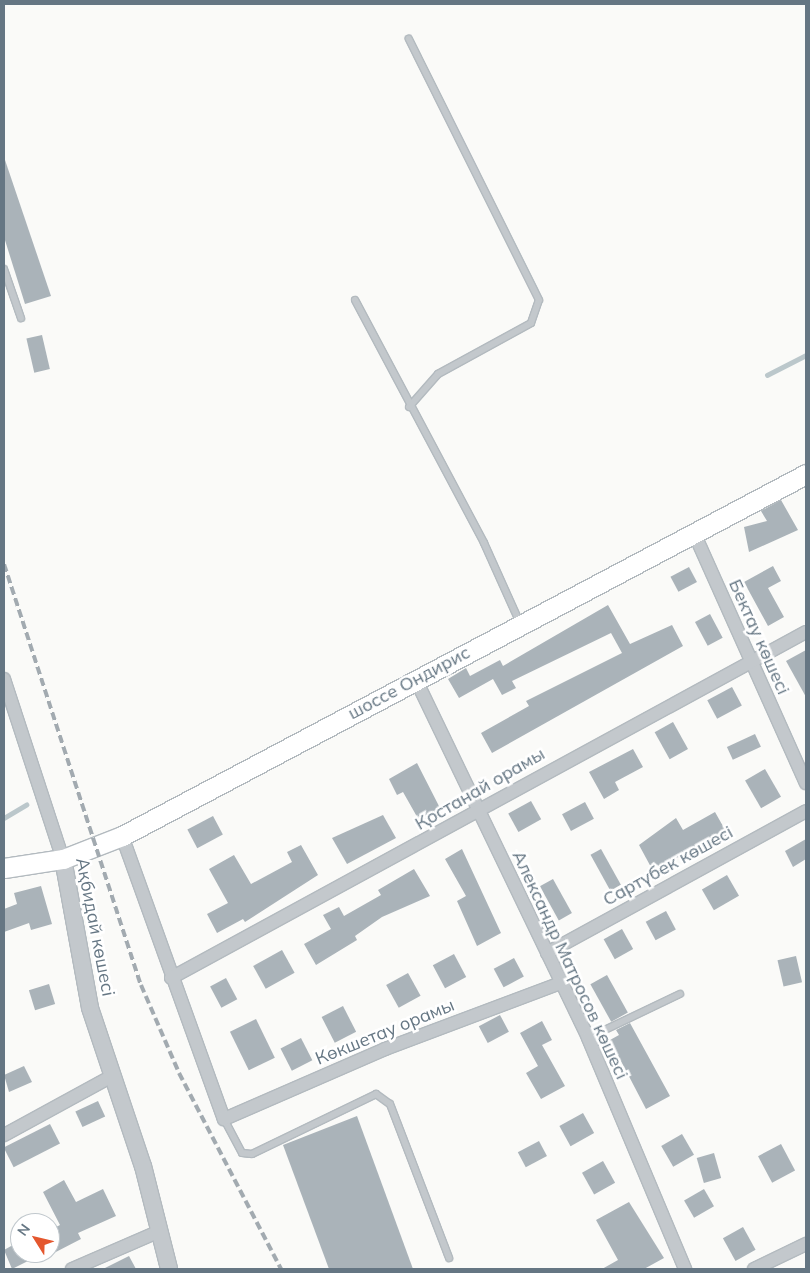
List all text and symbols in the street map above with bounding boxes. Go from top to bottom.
street label: Бектау көшесі [724,576,794,698]
street label: шоссе Ондирис [344,642,474,724]
street label: Қостанай орамы [411,743,549,835]
street label: Сартүбек көшесі [599,821,737,911]
street label: Александр Матросов көшесі [507,847,633,1083]
street label: Ақбидай көшесі [71,856,119,998]
street label: Көкшетау орамы [312,994,458,1070]
north arrow [10,1213,60,1263]
text: N [13,1220,34,1239]

